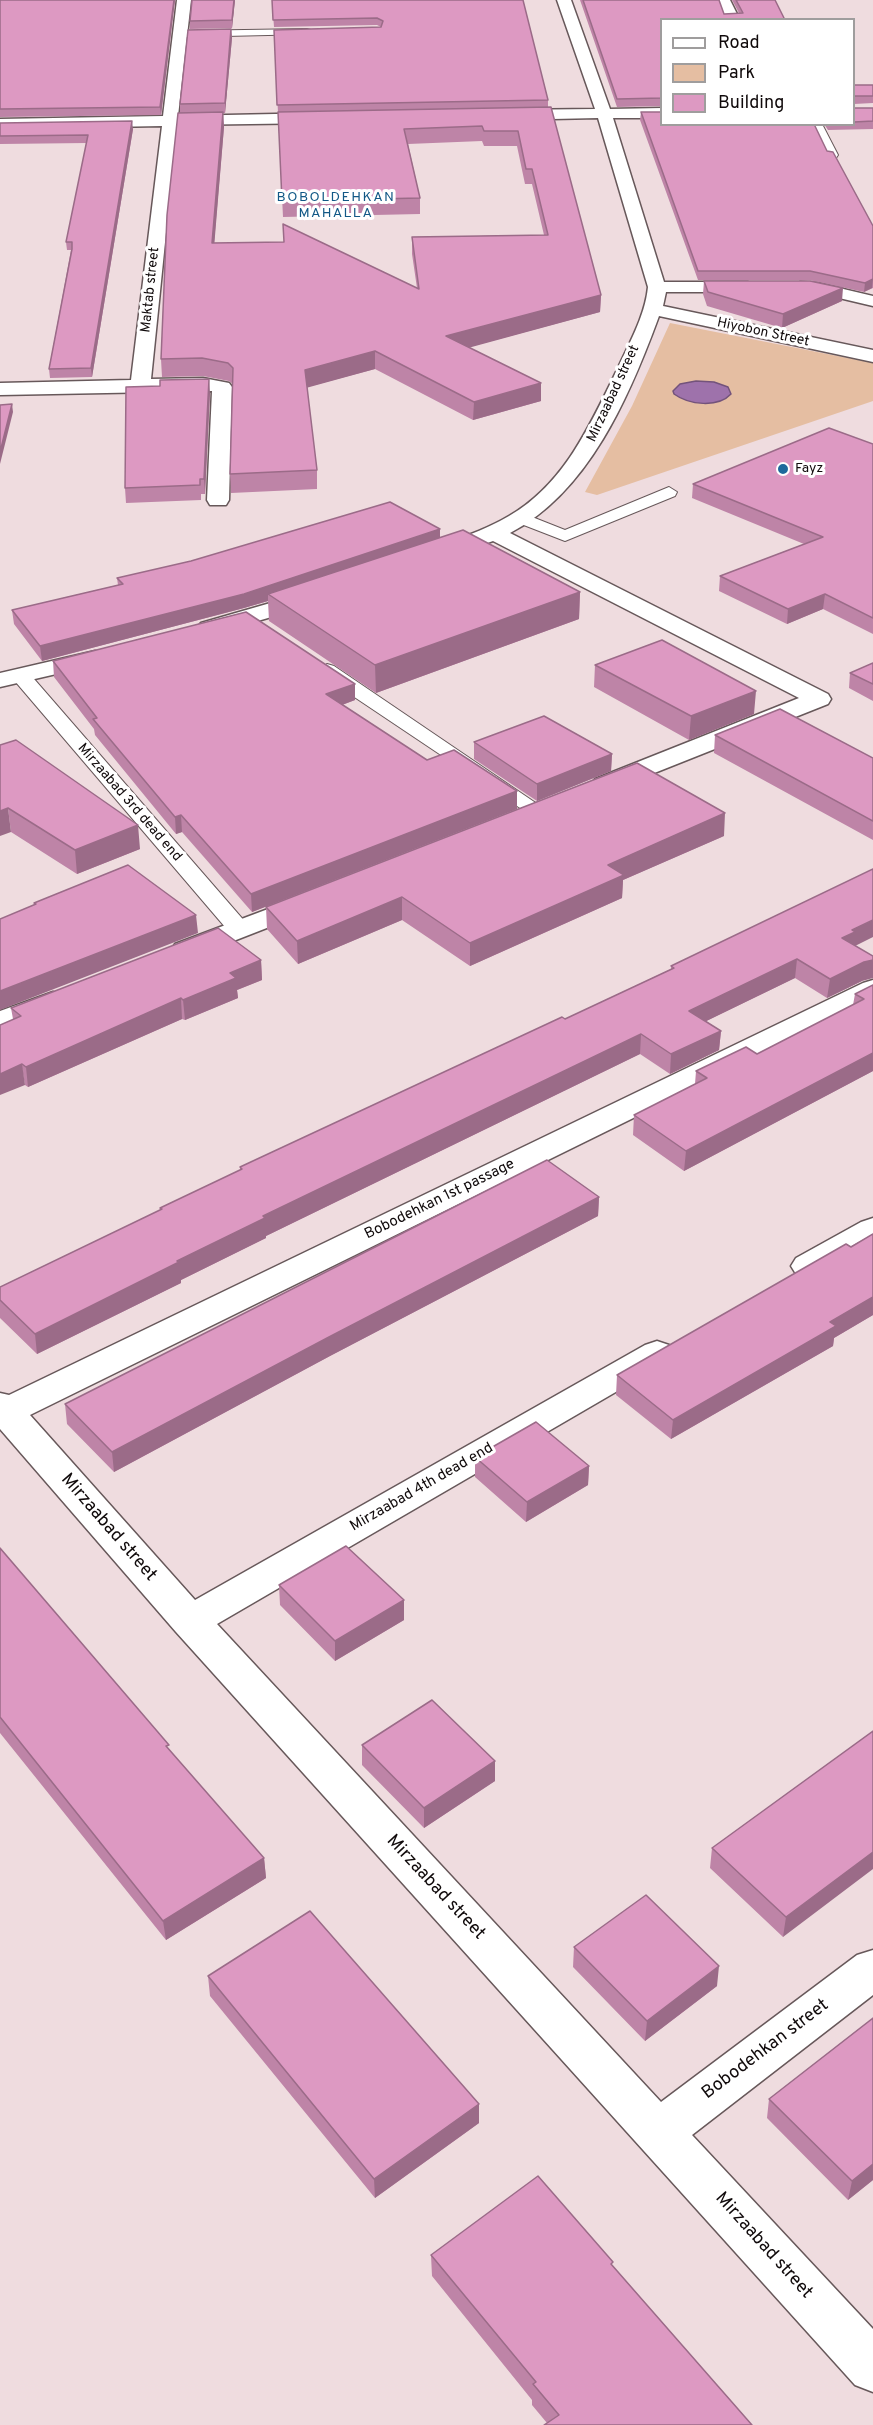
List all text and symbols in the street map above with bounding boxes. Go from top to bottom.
legend [660,18,855,126]
text: Road [718,32,760,55]
text: Park [718,62,755,85]
text: Building [718,92,784,115]
district label: BOBOLDEHKAN MAHALLA [277,190,395,222]
street label: Maktab street [138,246,164,334]
street label: Hiyobon Street [715,315,811,351]
street label: Mirzaаbаd street [584,343,644,445]
place label: Fayz [795,461,823,477]
marker: Fayz [776,462,790,476]
street label: Mirzaаbаd 3rd dead end [73,741,185,865]
street label: Bobodehkan 1st passage [362,1156,518,1244]
street label: Mirzaabad 4th dead end [347,1440,497,1536]
street label: Mirzaabad street [55,1470,161,1586]
street label: Mirzaabad street [381,1831,489,1945]
street label: Bobodehkan street [698,1995,834,2105]
street label: Mirzaabad street [710,2188,816,2304]

